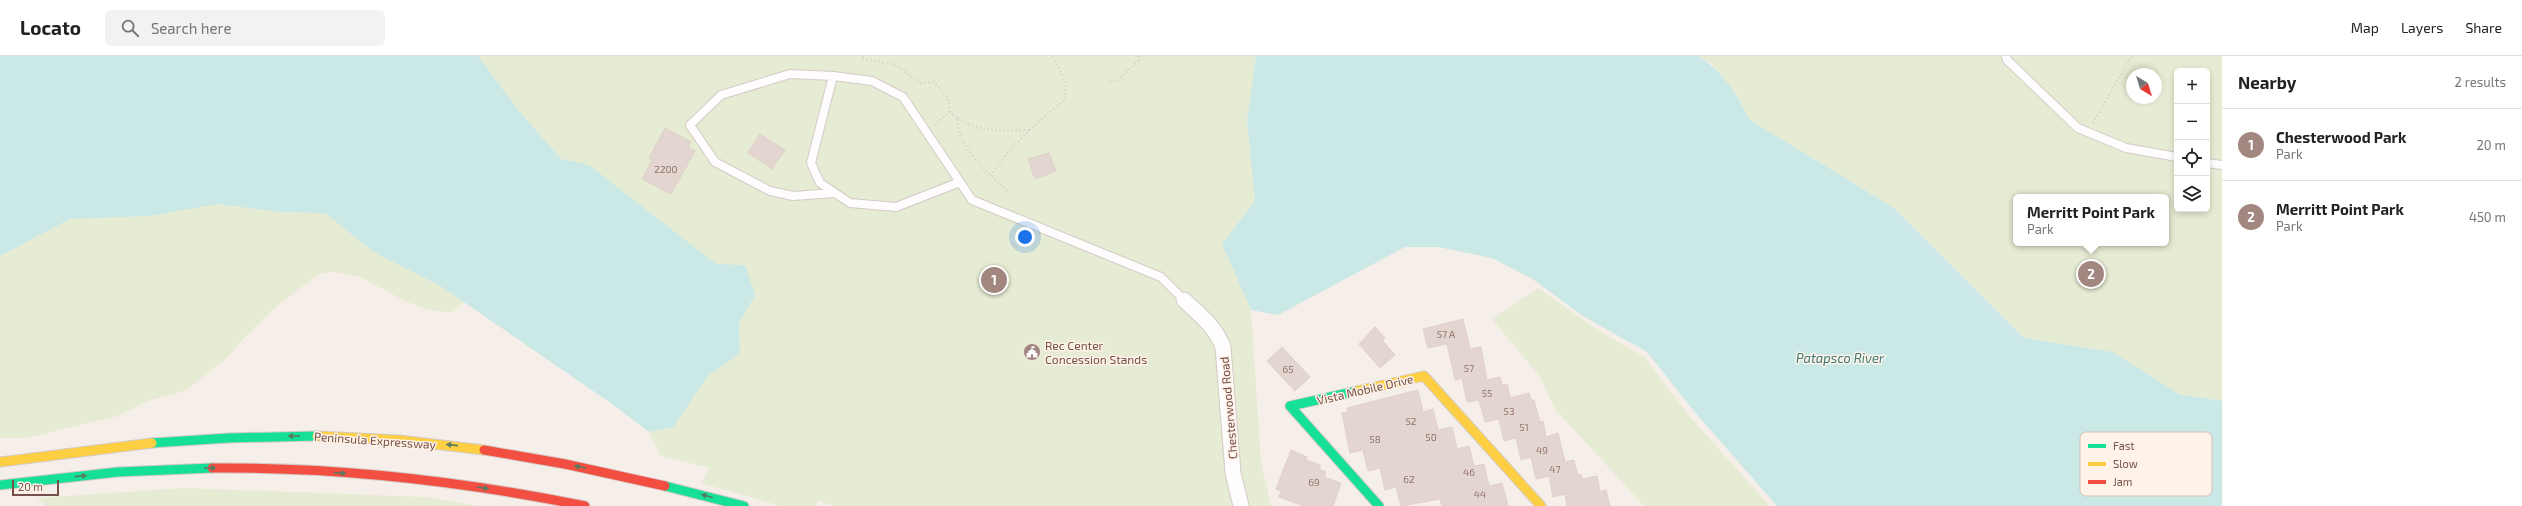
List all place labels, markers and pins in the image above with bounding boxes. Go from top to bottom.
pin: 2 [2078,259,2104,289]
pin: 1 [981,265,1007,295]
place label: Rec Center Concession Stands [1045,338,1147,366]
public building icon: Rec Center Concession Stands [1022,342,1042,362]

